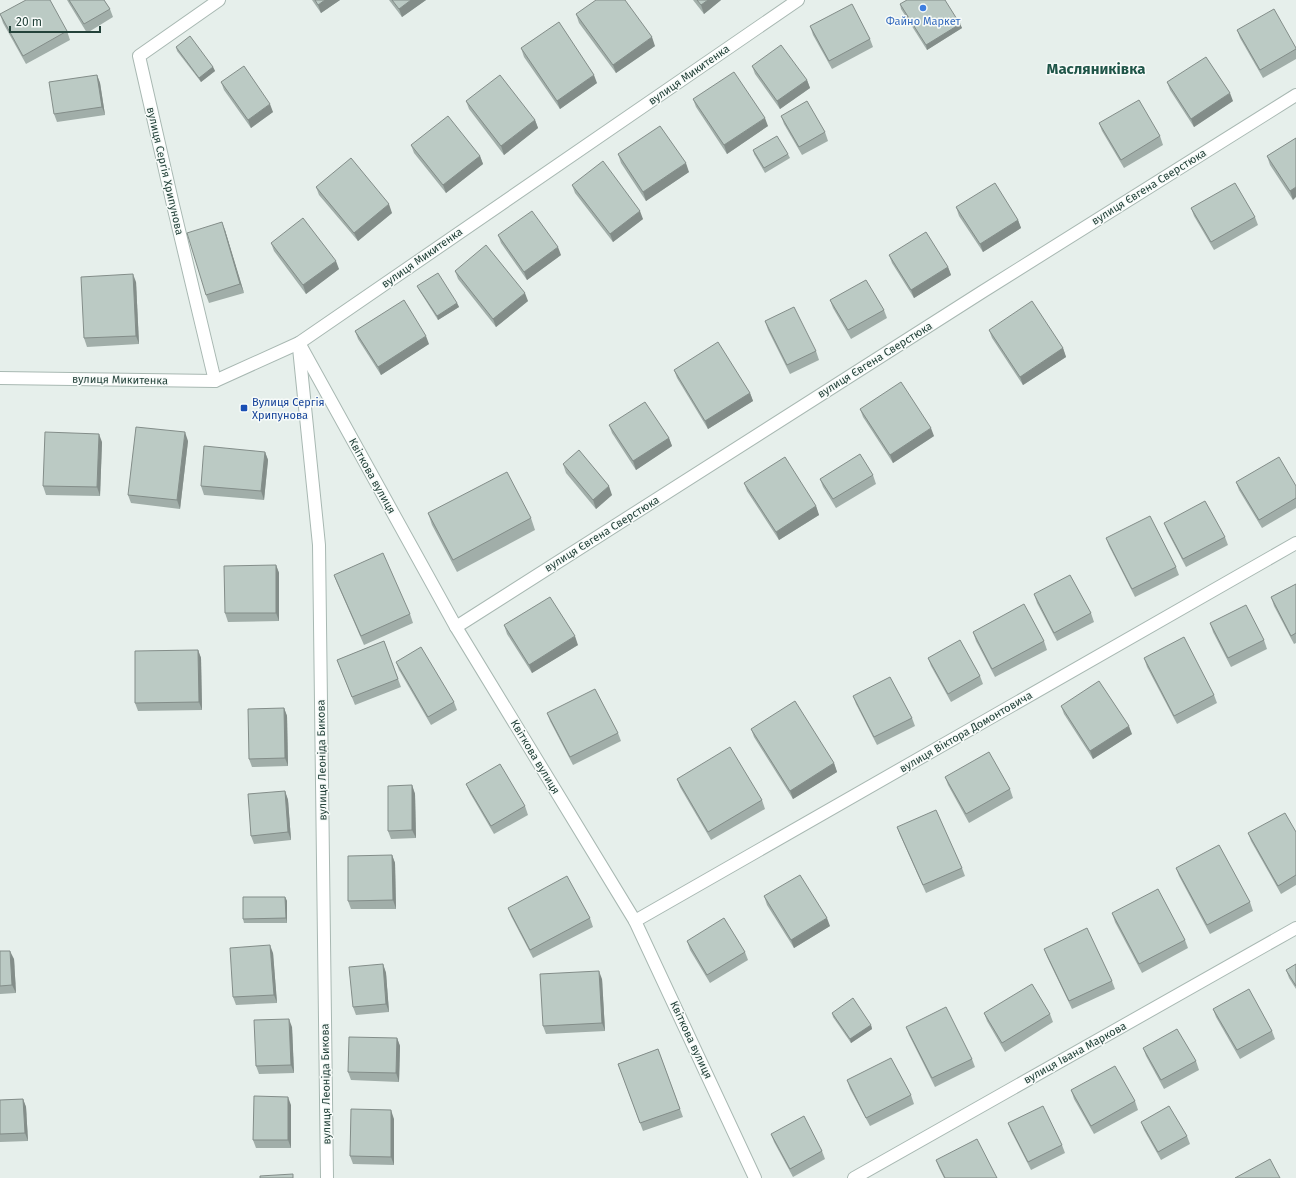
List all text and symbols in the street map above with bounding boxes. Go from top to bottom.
marker: Файно Маркет [918,3,928,13]
scale bar [10,8,100,34]
text: 20 m [16,15,42,29]
place label: Файно Маркет [886,15,960,28]
street label: вулиця Микитенка [646,42,732,108]
district label: Масляниківка [1047,60,1145,78]
street label: вулиця Сергія Хрипунова [144,106,186,236]
street label: вулиця Євгена Сверстюка [1089,146,1209,228]
street label: вулиця Микитенка [379,225,465,291]
street label: вулиця Євгена Сверстюка [815,319,935,401]
street label: вулиця Микитенка [72,373,168,387]
place label: Вулиця Сергія Хрипунова [252,396,325,422]
marker: Вулиця Сергія Хрипунова [239,403,249,413]
street label: Квіткова вулиця [346,436,398,516]
street label: вулиця Євгена Сверстюка [542,493,662,575]
street label: вулиця Віктора Домонтовича [897,689,1035,775]
street label: вулиця Леоніда Бикова [314,699,330,821]
street label: Квіткова вулиця [508,717,562,797]
street label: Квіткова вулиця [667,999,715,1081]
street label: вулиця Івана Маркова [1021,1019,1129,1087]
street label: вулиця Леоніда Бикова [318,1023,334,1145]

